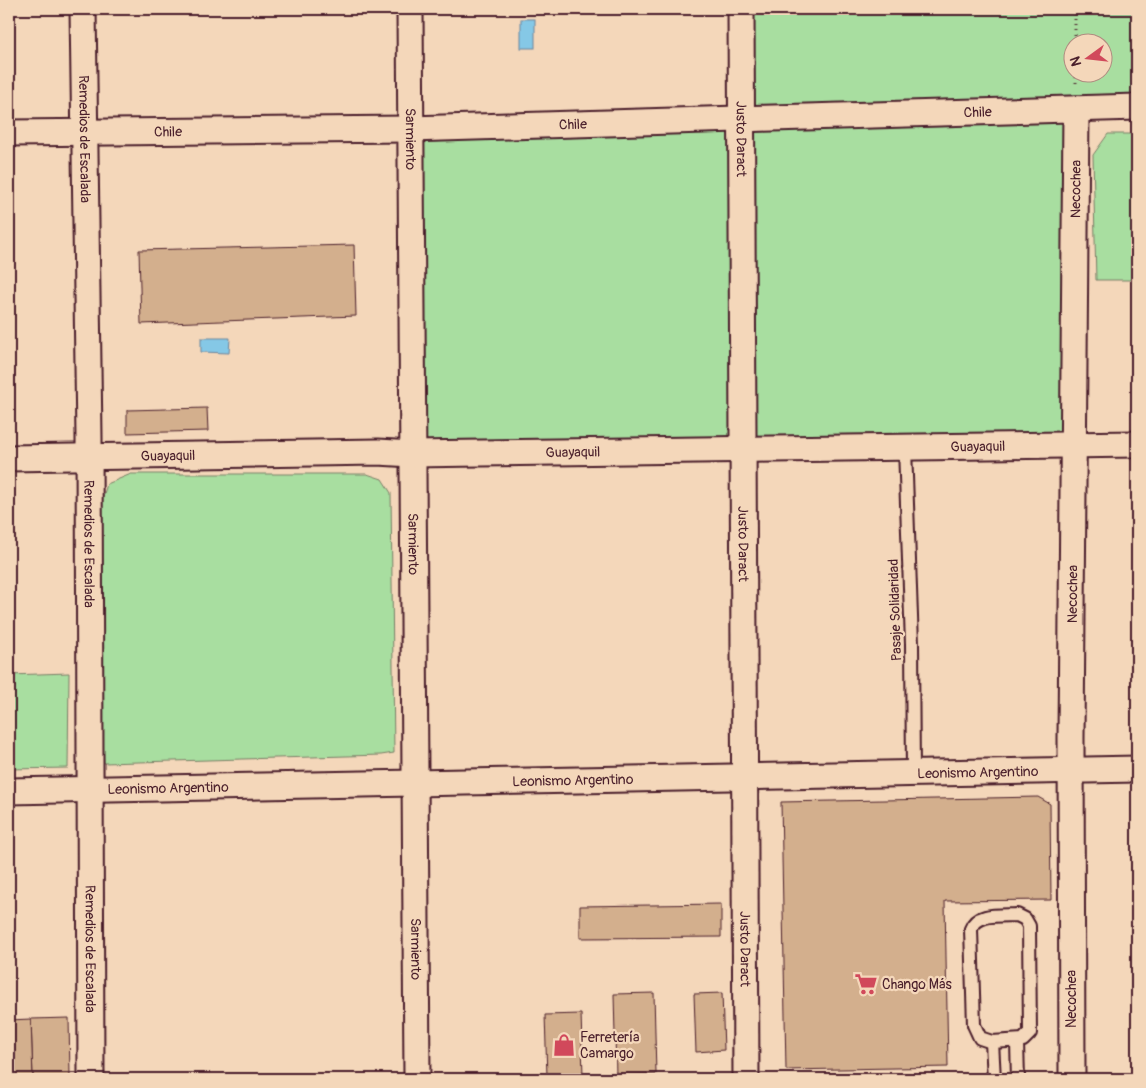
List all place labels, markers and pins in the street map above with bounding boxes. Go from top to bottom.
supermarket icon: Chango Más [853,971,879,997]
place label: Chango Más [882,976,952,993]
place label: Ferretería Camargo [580,1029,640,1062]
shop icon: Ferretería Camargo [551,1032,577,1058]

